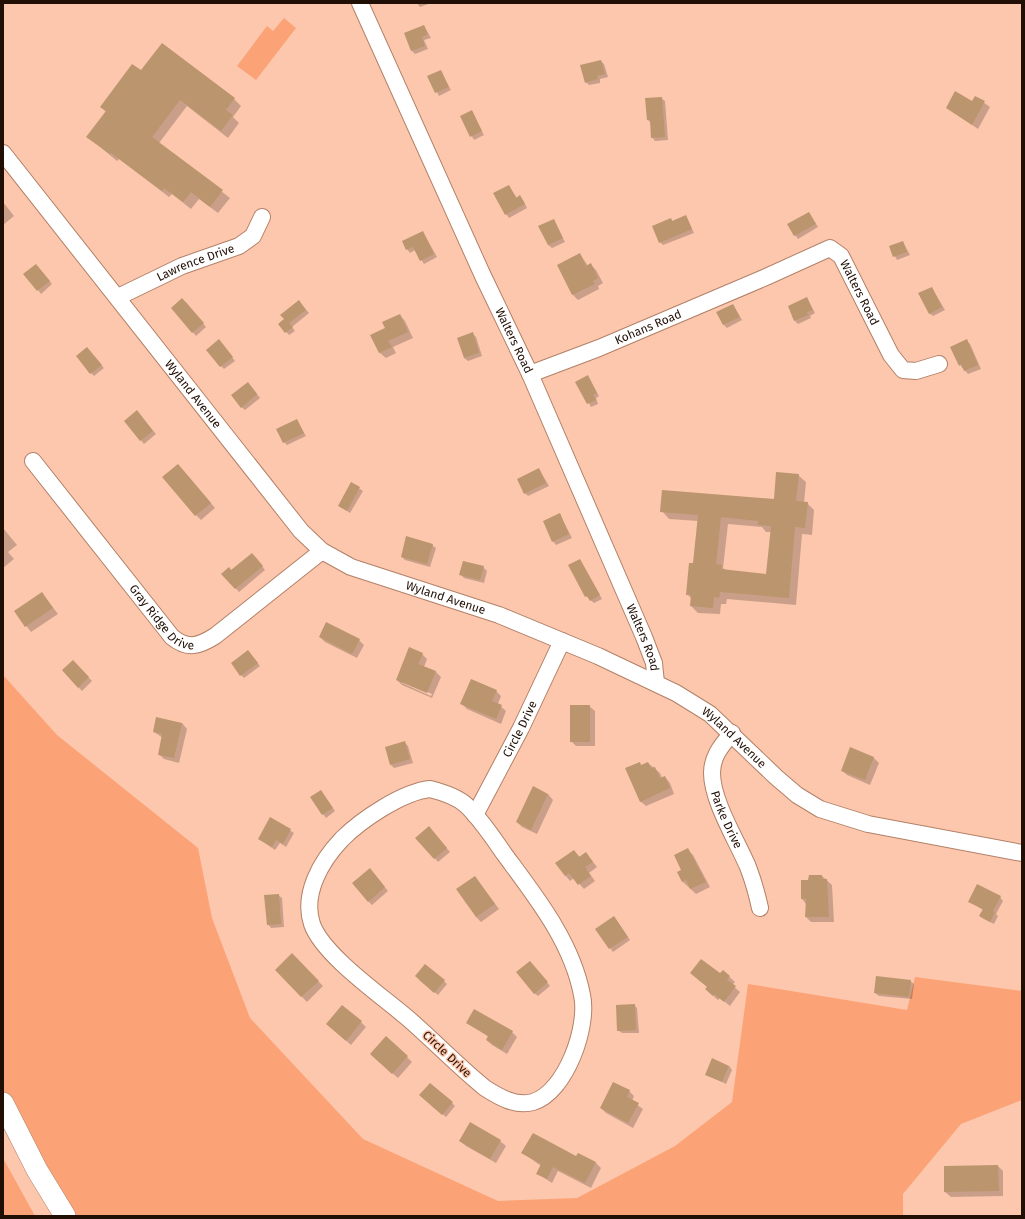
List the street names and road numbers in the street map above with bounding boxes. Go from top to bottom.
street label: Lawrence Drive [154,241,236,284]
street label: Walters Road [837,258,882,327]
street label: Walters Road [492,305,536,376]
street label: Kohans Road [613,307,683,348]
street label: Wyland Avenue [162,357,224,431]
street label: Wyland Avenue [404,578,487,617]
street label: Gray Ridge Drive [126,582,194,652]
street label: Walters Road [624,602,662,672]
street label: Circle Drive [500,698,540,760]
street label: Wyland Avenue [699,704,769,771]
street label: Parke Drive [708,789,745,851]
street label: Circle Drive [420,1028,474,1080]

